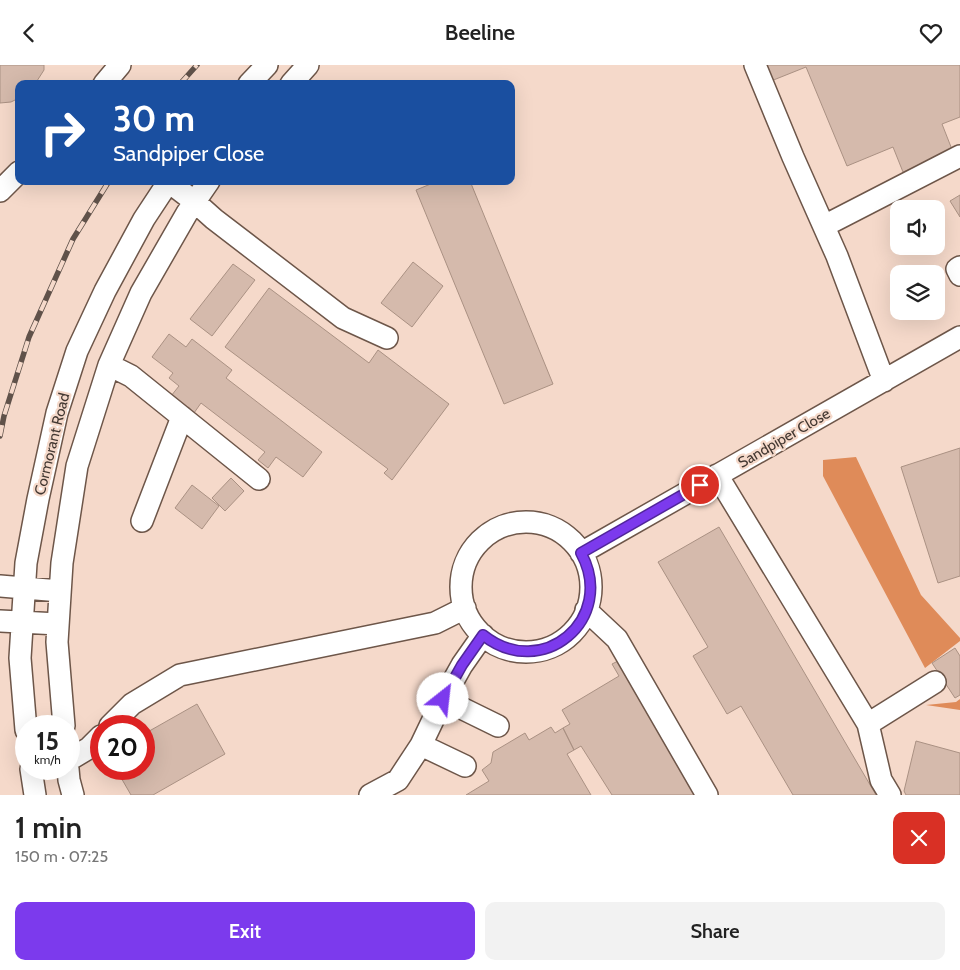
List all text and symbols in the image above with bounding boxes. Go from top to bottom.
icon: back [15,19,43,47]
text: Beeline [445,19,515,46]
icon: heart [917,19,945,47]
text: 30 m [113,97,195,140]
icon: right [30,100,95,165]
text: Sandpiper Close [113,140,264,167]
map controls [890,200,945,320]
button: sound [890,200,945,255]
button: layers [890,265,945,320]
street label: Cormorant Road [31,391,73,497]
street label: Sandpiper Close [735,404,833,472]
pin [679,464,721,506]
icon: arrive [686,471,714,499]
position arrow [416,672,468,724]
speed limit sign: 20 [90,715,155,780]
text: 15 [36,726,59,756]
text: km/h [34,752,61,767]
text: 1 min [15,809,82,846]
button: close [893,812,945,864]
text: 150 m · 07:25 [15,847,108,866]
button: Exit [15,902,475,960]
button: Share [485,902,945,960]

